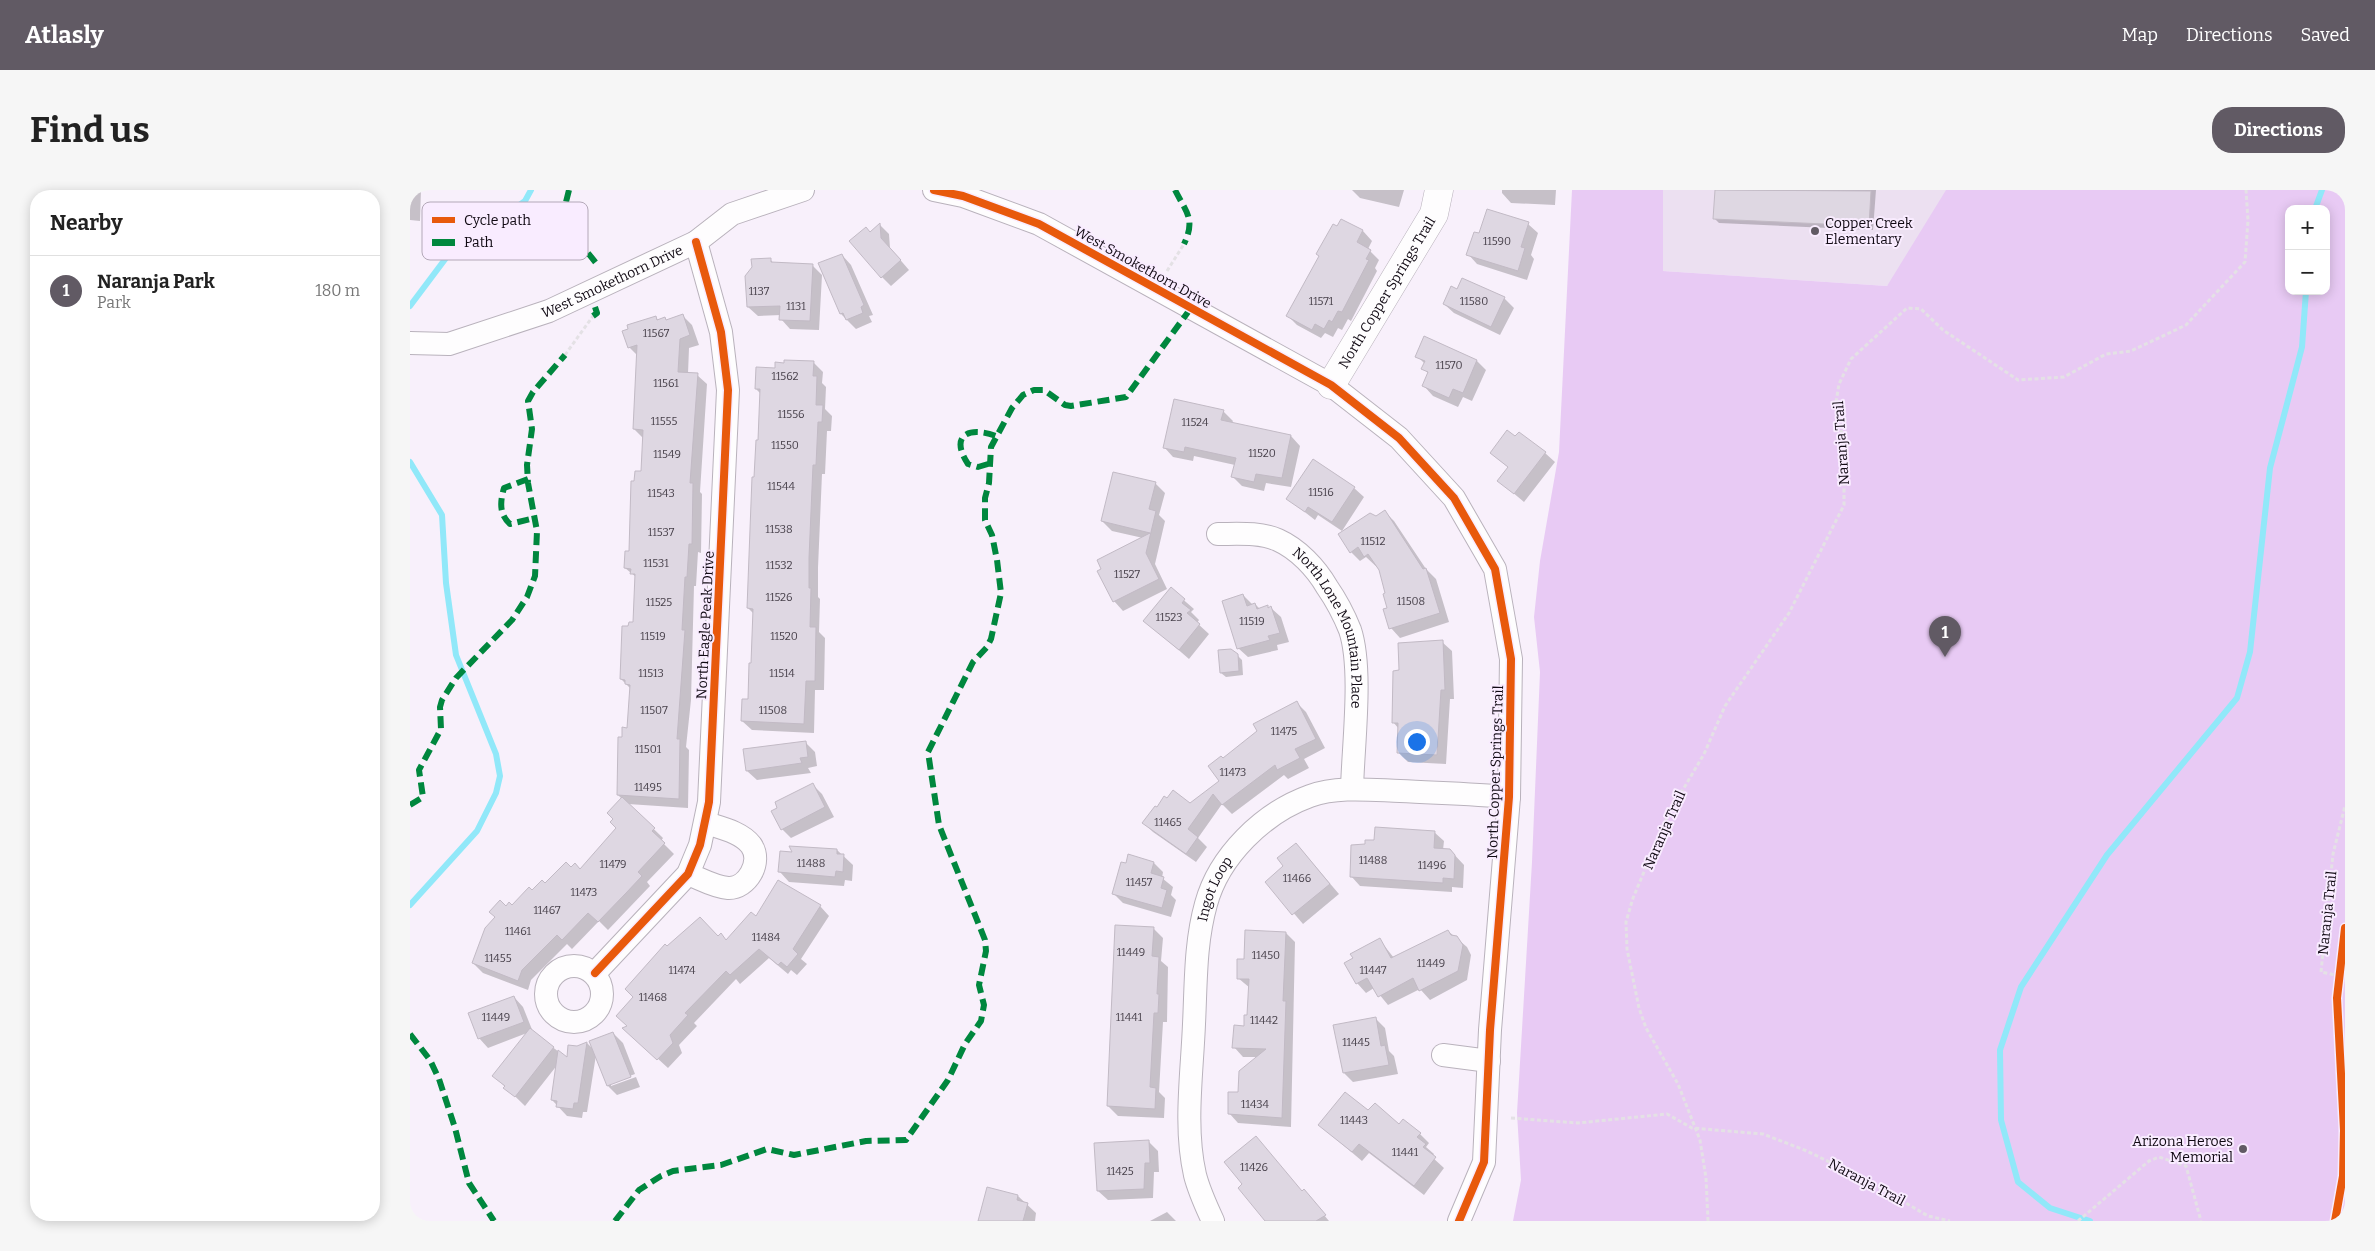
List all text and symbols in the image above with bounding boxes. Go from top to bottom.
text: Atlasly [25,21,104,49]
text: Map [2122,24,2158,46]
text: Directions [2186,24,2273,46]
text: Saved [2301,24,2350,46]
button: Directions [2212,107,2345,153]
text: Find us [30,109,150,151]
legend [422,202,588,260]
map controls [2285,205,2330,295]
button: + [2285,205,2330,250]
text: Nearby [50,210,123,236]
text: Cycle path [464,212,531,229]
street label: North Copper Springs Trail [1335,214,1439,372]
place label: Copper Creek Elementary [1825,215,1913,248]
street label: West Smokethorn Drive [1071,223,1214,312]
marker: Copper Creek Elementary [1809,225,1821,237]
text: Path [464,234,494,251]
house number: 11590 [1483,235,1511,248]
street label: West Smokethorn Drive [540,241,686,322]
button: − [2285,250,2330,295]
text: Naranja Park [97,270,215,293]
text: 1 [63,281,69,300]
text: 180 m [315,281,360,300]
house number: 1137 [749,285,770,298]
text: Park [97,293,131,312]
house number: 11571 [1309,295,1334,308]
house number: 11580 [1460,295,1488,308]
house number: 1131 [786,300,806,313]
house number: 11567 [643,327,670,340]
house number: 11570 [1436,359,1462,372]
house number: 11562 [771,370,799,383]
house number: 11561 [653,377,679,390]
street label: Naranja Trail [1830,400,1853,486]
house number: 11556 [777,408,805,421]
house number: 11555 [651,415,677,428]
house number: 11524 [1181,416,1209,429]
house number: 11550 [771,439,799,452]
house number: 11520 [1248,447,1276,460]
house number: 11549 [653,448,681,461]
house number: 11544 [767,480,795,493]
house number: 11516 [1308,486,1334,499]
house number: 11543 [647,487,675,500]
house number: 11538 [765,523,793,536]
house number: 11537 [648,526,675,539]
house number: 11512 [1360,535,1386,548]
street label: North Lone Mountain Place [1289,544,1365,709]
street label: North Eagle Peak Drive [693,550,718,700]
house number: 11531 [643,557,669,570]
house number: 11532 [766,559,792,572]
house number: 11527 [1114,568,1140,581]
house number: 11526 [765,591,793,604]
house number: 11508 [1397,595,1425,608]
house number: 11525 [646,596,672,609]
house number: 11523 [1156,611,1182,624]
house number: 11519 [1239,615,1265,628]
pin: 1 [1929,616,1961,657]
house number: 11519 [640,630,666,643]
house number: 11520 [770,630,798,643]
house number: 11513 [638,667,664,680]
house number: 11514 [769,667,795,680]
street label: North Copper Springs Trail [1484,685,1507,859]
house number: 11507 [640,704,668,717]
house number: 11508 [759,704,787,717]
house number: 11475 [1271,725,1297,738]
your location [1404,729,1430,755]
house number: 11501 [635,743,662,756]
house number: 11473 [1220,766,1246,779]
house number: 11495 [634,781,662,794]
street label: Naranja Trail [1640,788,1689,872]
house number: 11465 [1154,816,1182,829]
street label: Ingot Loop [1194,853,1236,923]
house number: 11488 [1359,854,1387,867]
house number: 11488 [797,857,825,870]
house number: 11479 [600,858,627,871]
house number: 11496 [1418,859,1446,872]
street label: Naranja Trail [2315,870,2340,956]
house number: 11466 [1283,872,1311,885]
house number: 11457 [1126,876,1153,889]
house number: 11473 [571,886,597,899]
house number: 11467 [533,904,561,917]
house number: 11461 [505,925,532,938]
house number: 11484 [752,931,781,944]
house number: 11449 [1117,946,1145,959]
house number: 11450 [1252,949,1280,962]
house number: 11455 [484,952,512,965]
house number: 11449 [1417,957,1445,970]
house number: 11474 [668,964,696,977]
house number: 11447 [1359,964,1387,977]
house number: 11468 [639,991,667,1004]
house number: 11449 [482,1011,510,1024]
house number: 11441 [1116,1011,1143,1024]
house number: 11442 [1250,1014,1278,1027]
house number: 11445 [1342,1036,1370,1049]
house number: 11434 [1241,1098,1270,1111]
house number: 11443 [1340,1114,1368,1127]
place label: Arizona Heroes Memorial [2132,1133,2233,1166]
marker: Arizona Heroes Memorial [2237,1143,2249,1155]
house number: 11441 [1392,1146,1419,1159]
street label: Naranja Trail [1825,1155,1908,1210]
house number: 11426 [1240,1161,1268,1174]
house number: 11425 [1106,1165,1134,1178]

